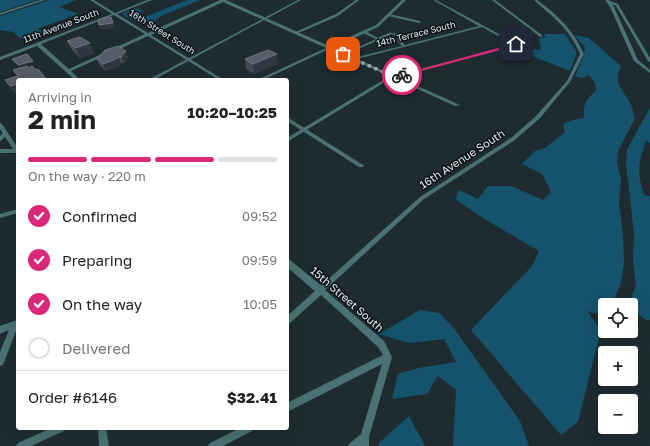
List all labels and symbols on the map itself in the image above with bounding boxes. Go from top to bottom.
street label: 11th Avenue South [22,6,100,45]
street label: 16th Street South [127,7,197,56]
street label: 14th Terrace South [375,18,457,49]
pin [499,27,533,61]
pin [326,37,360,71]
courier [382,55,422,95]
street label: 16th Avenue South [417,126,507,191]
street label: 15th Street South [308,263,386,334]

